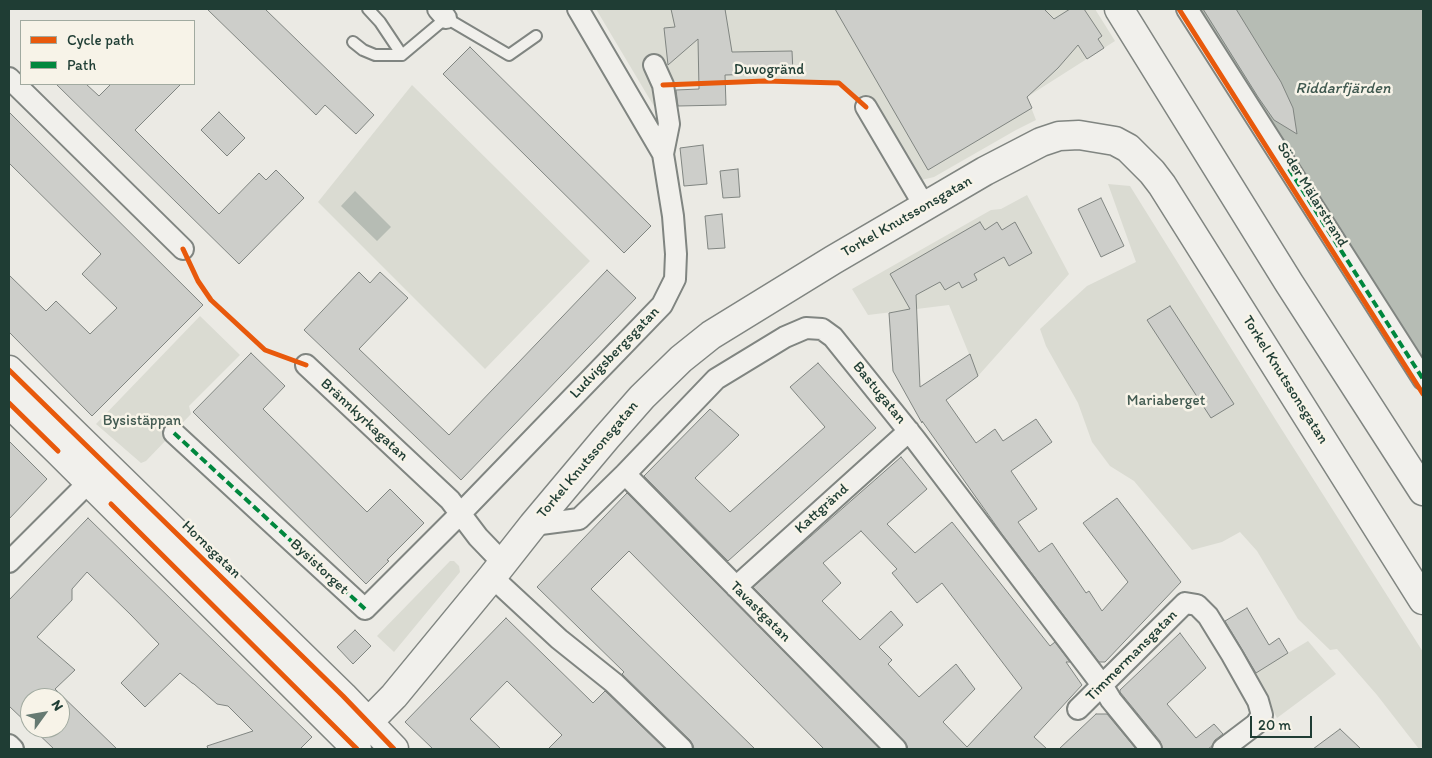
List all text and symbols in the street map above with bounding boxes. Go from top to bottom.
legend [20,20,195,85]
text: Cycle path [67,31,134,49]
text: Path [67,56,96,74]
street label: Duvogränd [734,61,804,79]
water label: Riddarfjärden [1296,79,1390,99]
street label: Söder Mälarstrand [1273,139,1351,251]
street label: Torkel Knutssonsgatan [838,172,976,262]
street label: Ludvigsbergsgatan [567,303,663,403]
street label: Torkel Knutssonsgatan [1238,312,1332,448]
street label: Bastugatan [848,358,910,428]
street label: Brännkyrkagatan [316,375,412,465]
park label: Mariaberget [1127,392,1205,410]
street label: Torkel Knutssonsgatan [534,398,642,522]
park label: Bysistäppan [103,412,181,430]
street label: Kattgränd [791,480,853,538]
street label: Hornsgatan [178,517,244,583]
street label: Bysistorget [286,535,352,599]
street label: Tavastgatan [726,578,794,646]
street label: Timmermansgatan [1082,606,1182,706]
north arrow [20,688,70,738]
text: N [48,697,67,714]
scale bar [1252,706,1314,738]
text: 20 m [1258,716,1291,734]

